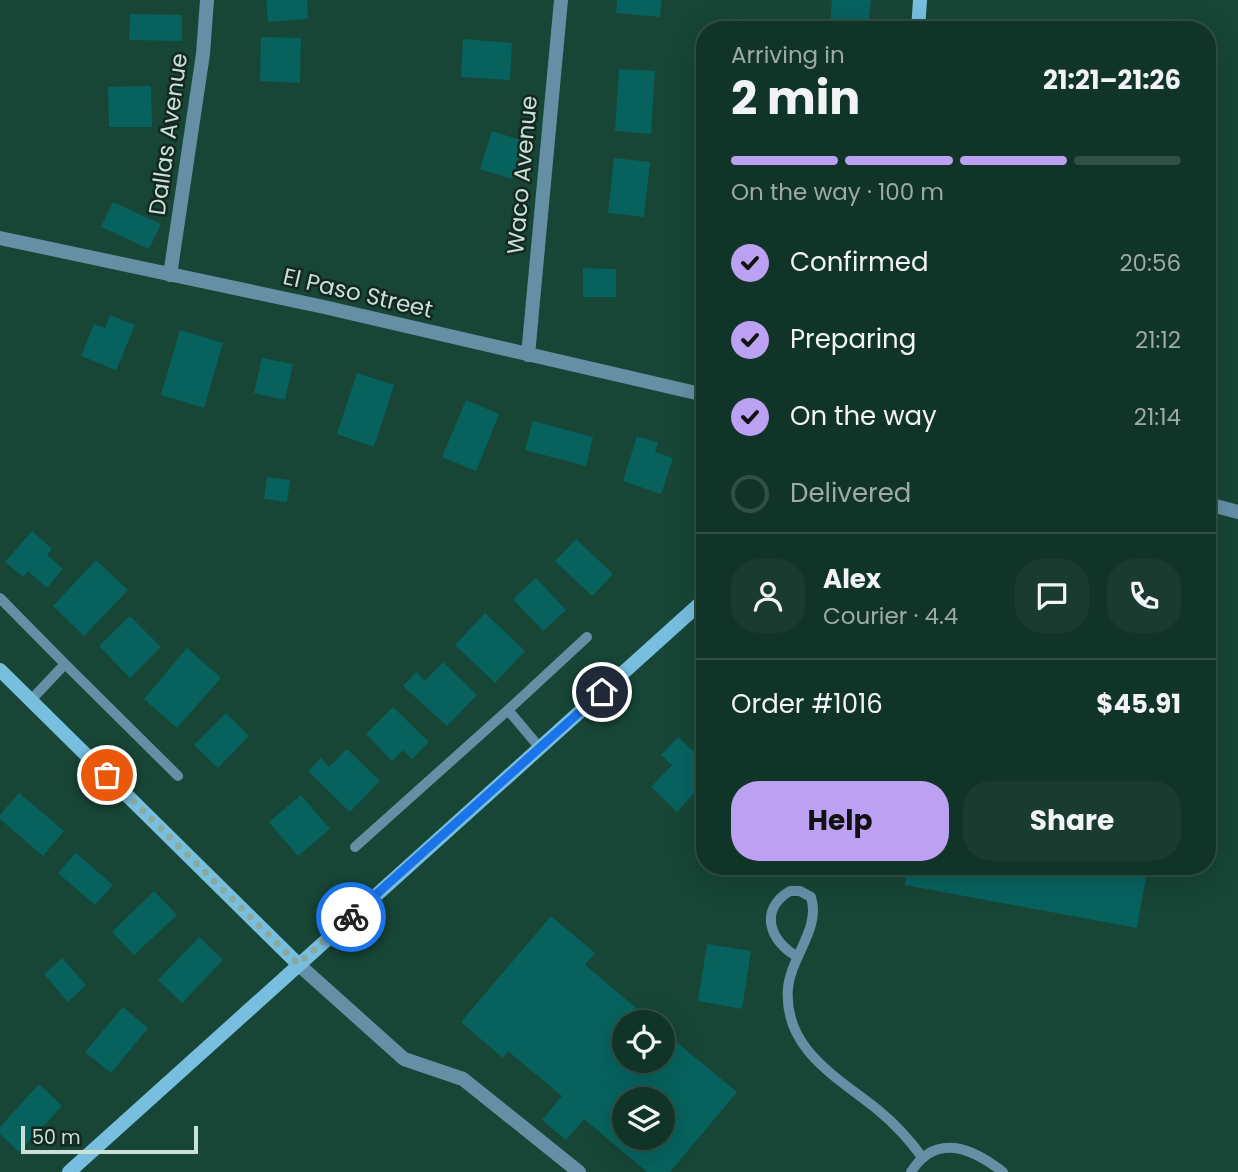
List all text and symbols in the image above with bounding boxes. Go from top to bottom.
text: Arriving in [731,39,845,71]
street label: Dallas Avenue [141,51,195,217]
text: 21:21–21:26 [1043,62,1181,98]
text: 2 min [731,66,860,130]
street label: Waco Avenue [499,94,545,256]
text: On the way · 100 m [731,176,944,208]
icon: check [731,244,769,282]
text: Confirmed [790,244,928,280]
text: 20:56 [1119,247,1181,279]
street label: El Paso Street [280,260,436,326]
icon: check [731,321,769,359]
text: Preparing [790,321,916,357]
text: 21:12 [1135,324,1181,356]
icon: check [731,398,769,436]
text: On the way [790,398,937,434]
text: 21:14 [1134,401,1181,433]
text: Delivered [790,475,911,511]
button: person [731,559,805,633]
button: chat [1015,559,1089,633]
button: phone [1107,559,1181,633]
text: Alex [823,561,881,597]
text: Courier · 4.4 [823,600,958,632]
pin [572,662,632,722]
icon: home [583,673,621,711]
text: Order #1016 [731,686,883,722]
text: $45.91 [1096,686,1181,722]
pin [77,745,137,805]
icon: bag [88,756,126,794]
button: Help [731,781,949,861]
button: Share [963,781,1181,861]
courier [316,882,386,952]
icon: bike [332,898,370,936]
map controls [612,1010,675,1150]
button: locate [612,1010,675,1073]
button: layers [612,1087,675,1150]
scale bar [21,1123,198,1155]
text: 50 m [32,1124,81,1151]

